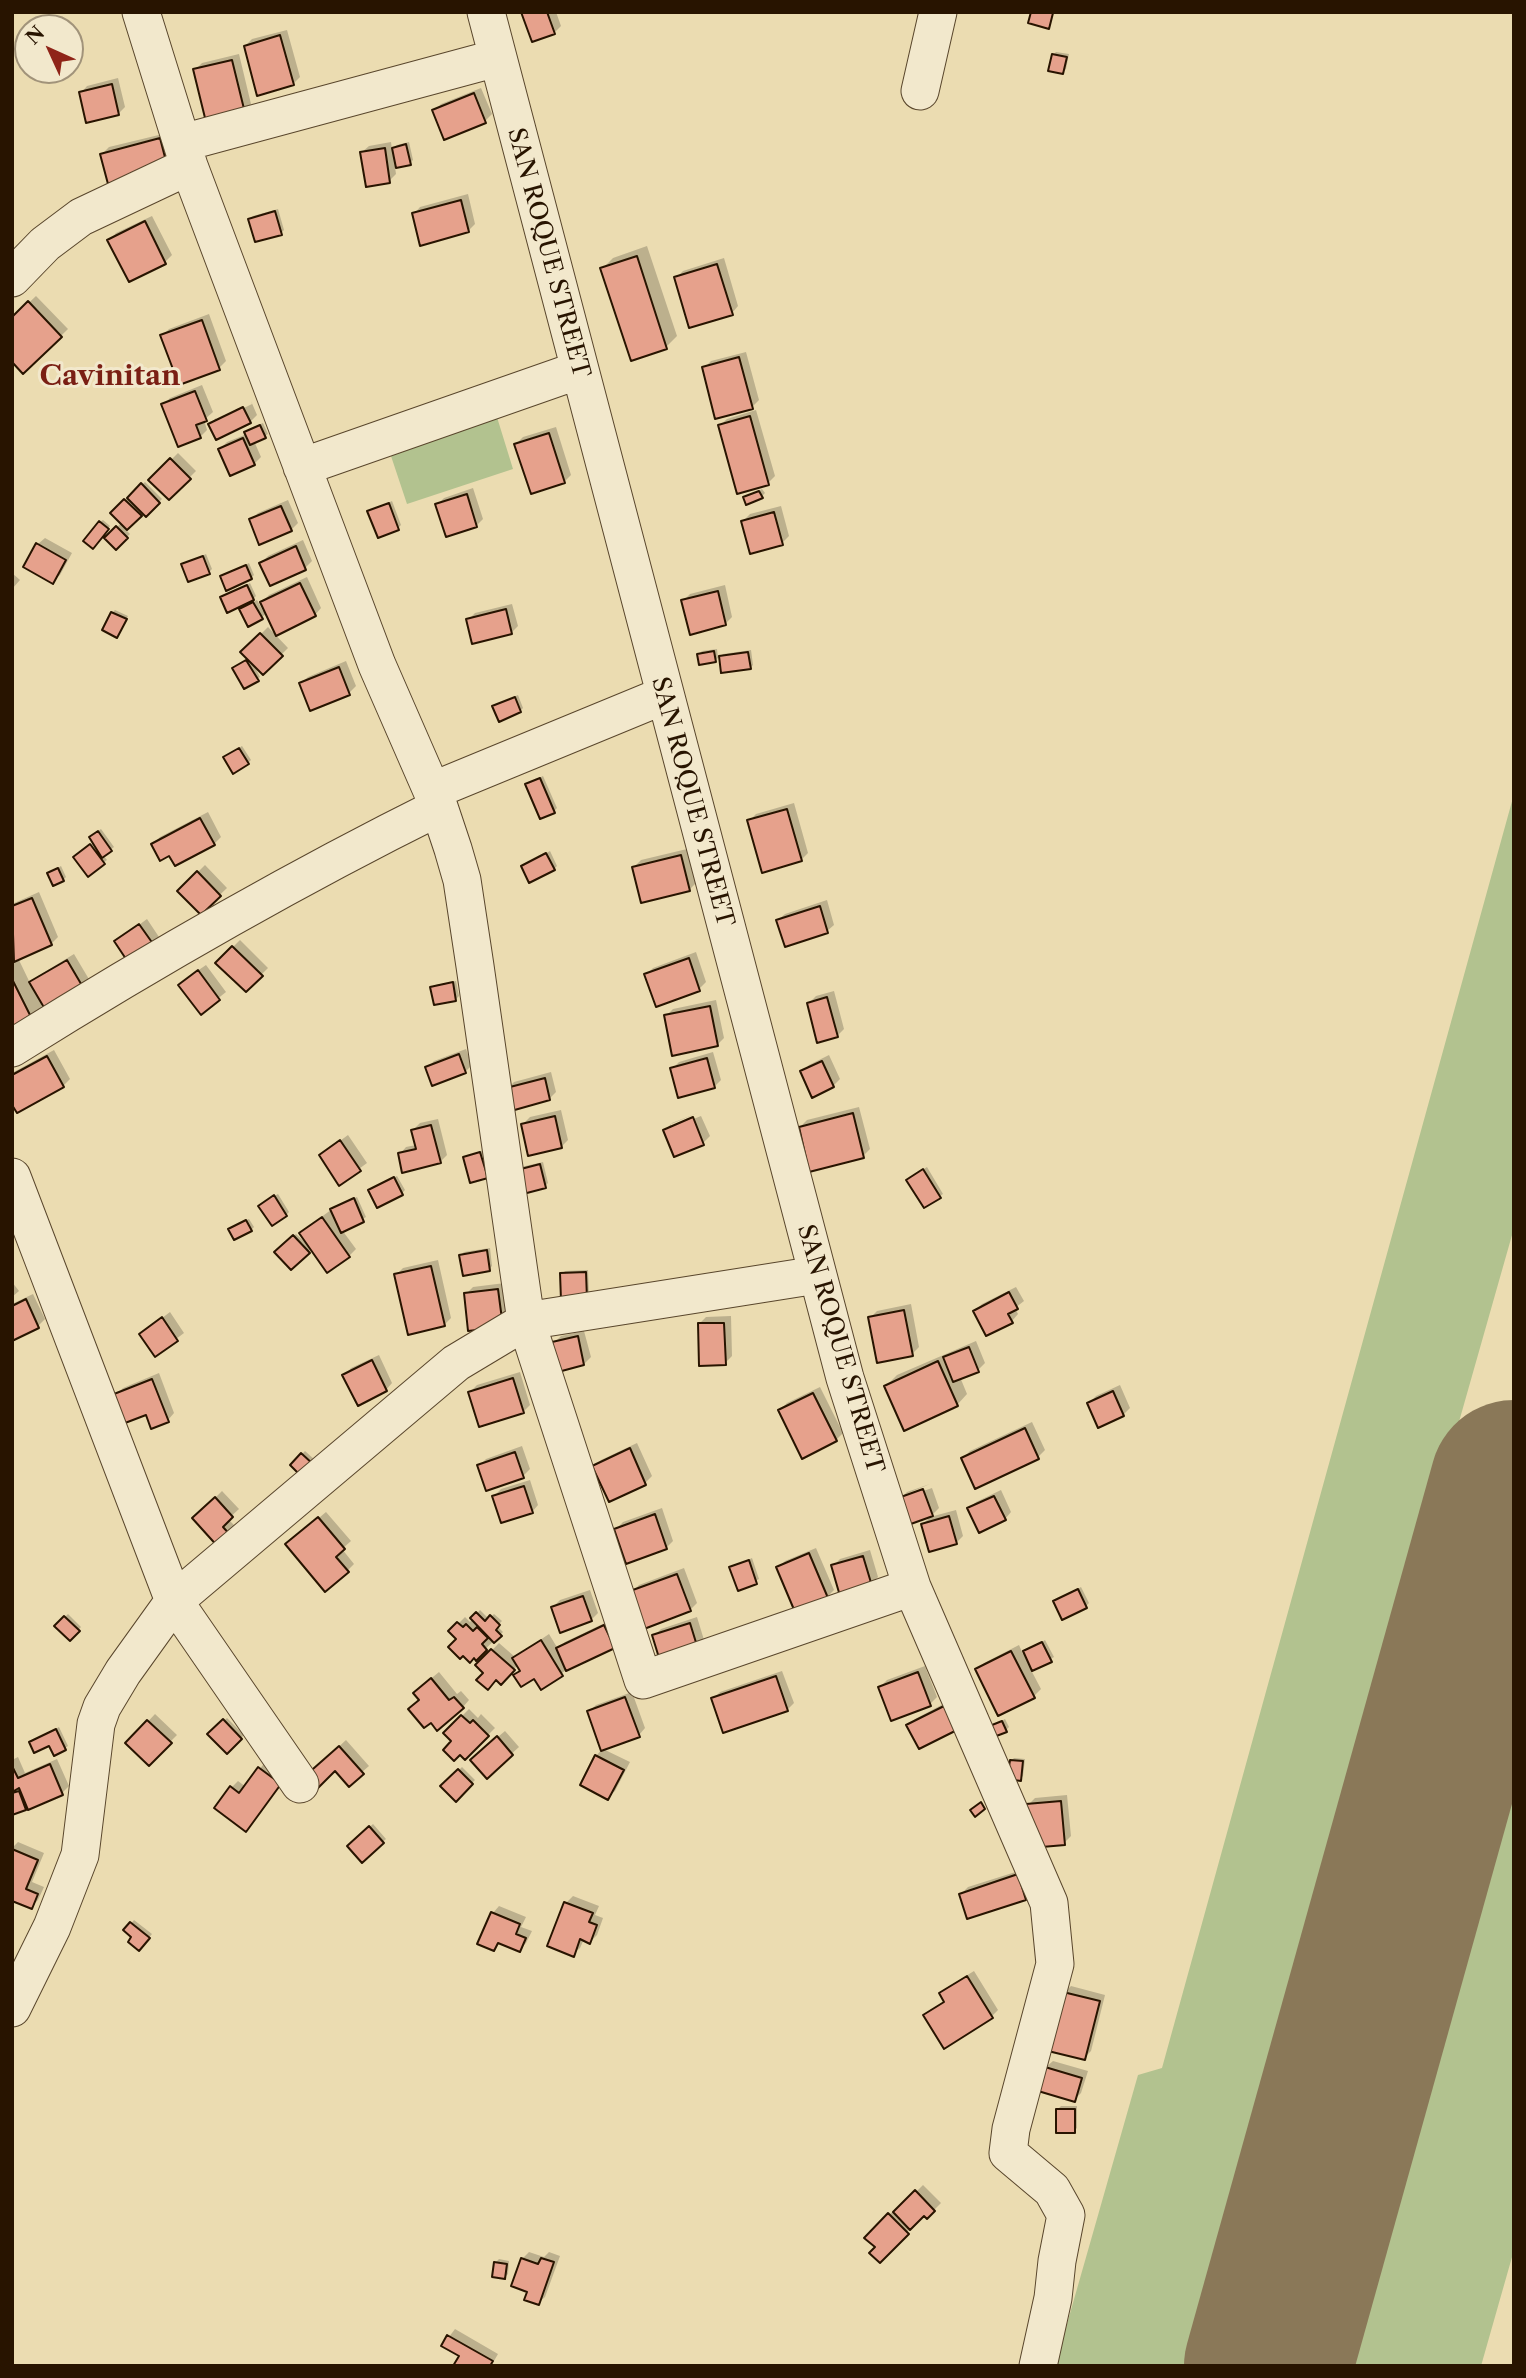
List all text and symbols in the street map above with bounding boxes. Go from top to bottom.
north arrow [14,14,84,84]
text: N [21,21,49,49]
street label: SAN ROQUE STREET [501,125,595,381]
district label: Cavinitan [39,360,181,394]
street label: SAN ROQUE STREET [645,674,739,930]
street label: SAN ROQUE STREET [791,1221,889,1477]

